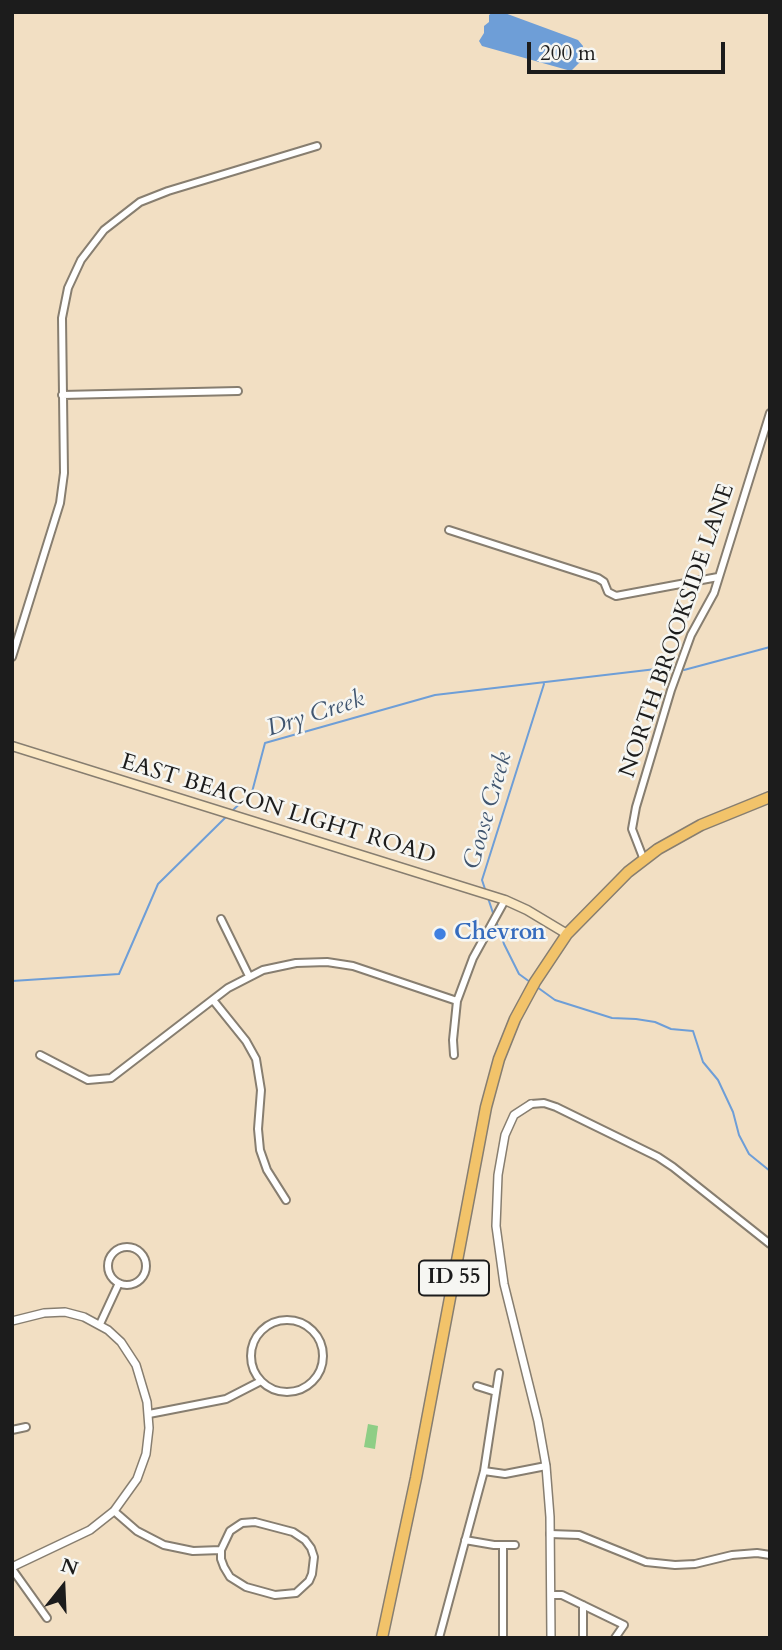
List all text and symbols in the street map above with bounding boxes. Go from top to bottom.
scale bar [530,28,728,72]
text: 200 m [540,39,596,68]
street label: NORTH BROOKSIDE LANE [615,481,741,781]
water label: Dry Creek [264,686,368,744]
street label: EAST BEACON LIGHT ROAD [117,749,439,871]
water label: Goose Creek [459,749,519,873]
place label: Chevron [454,920,546,948]
marker: Chevron [432,926,448,942]
road number: ID 55 [419,1260,489,1296]
north arrow [28,1552,98,1622]
text: N [58,1552,81,1582]

